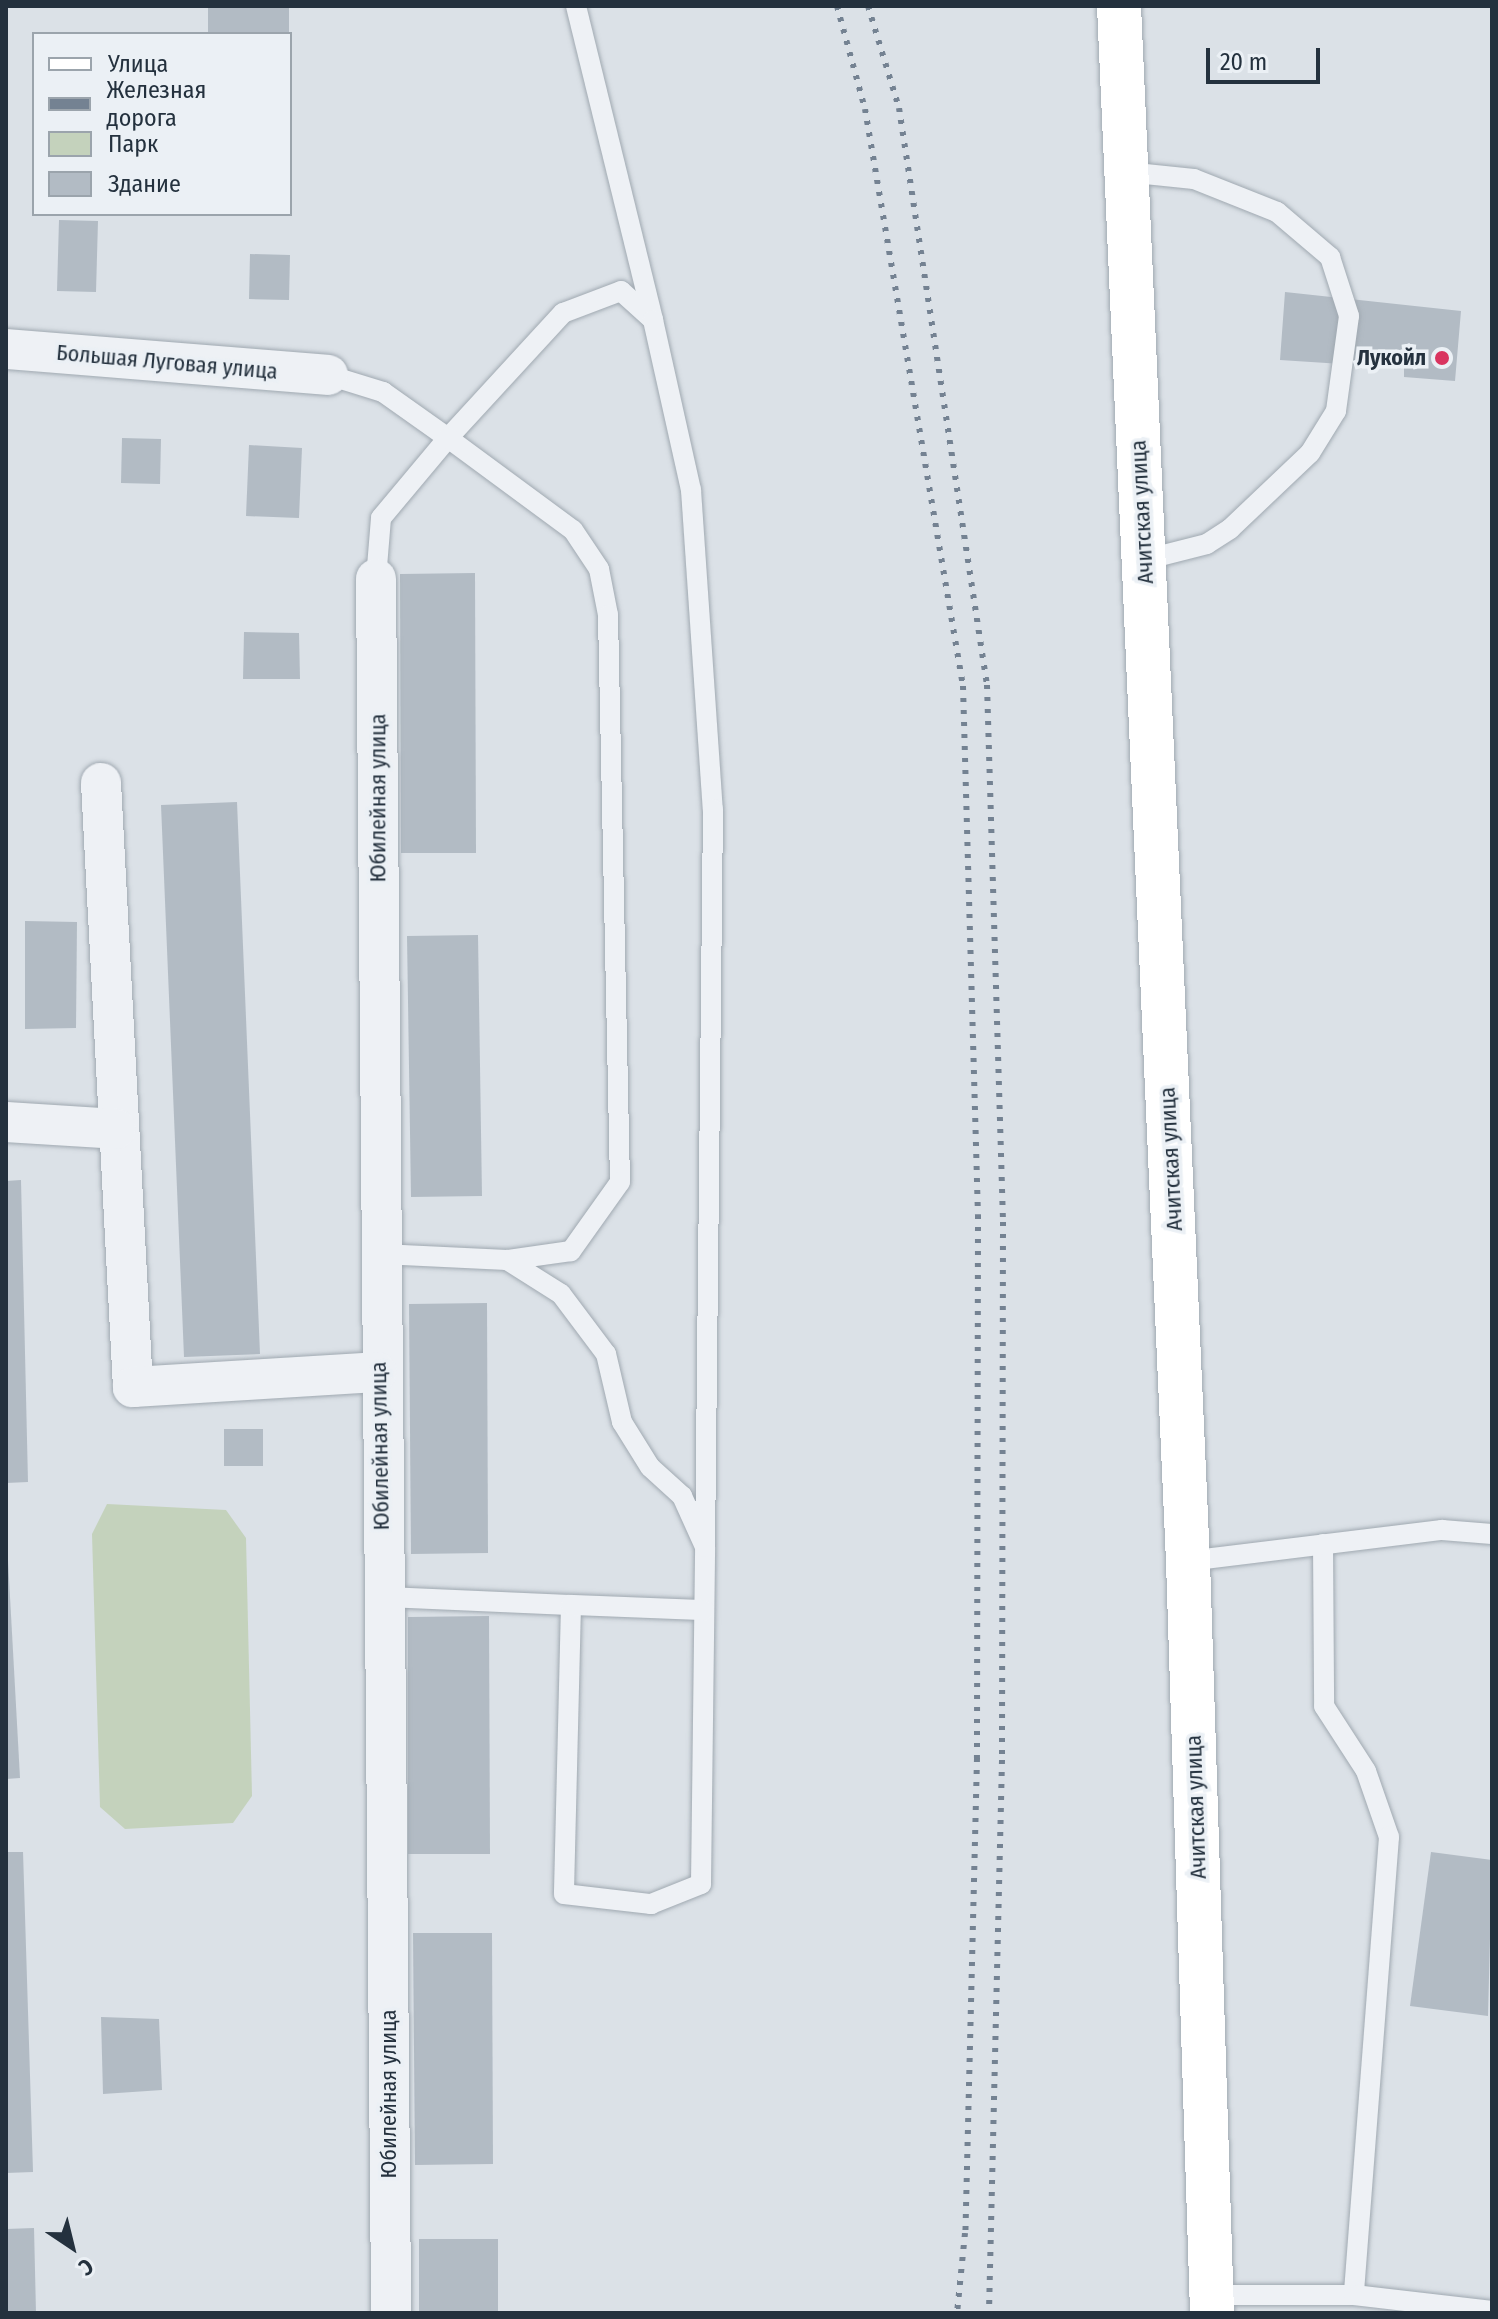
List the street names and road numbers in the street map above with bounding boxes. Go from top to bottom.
street label: Большая Луговая улица [55,339,279,385]
street label: Ачитская улица [1125,439,1159,585]
street label: Юбилейная улица [365,714,391,882]
street label: Ачитская улица [1154,1086,1188,1232]
street label: Юбилейная улица [365,1361,395,1531]
street label: Ачитская улица [1180,1735,1212,1879]
street label: Юбилейная улица [376,2010,402,2178]

